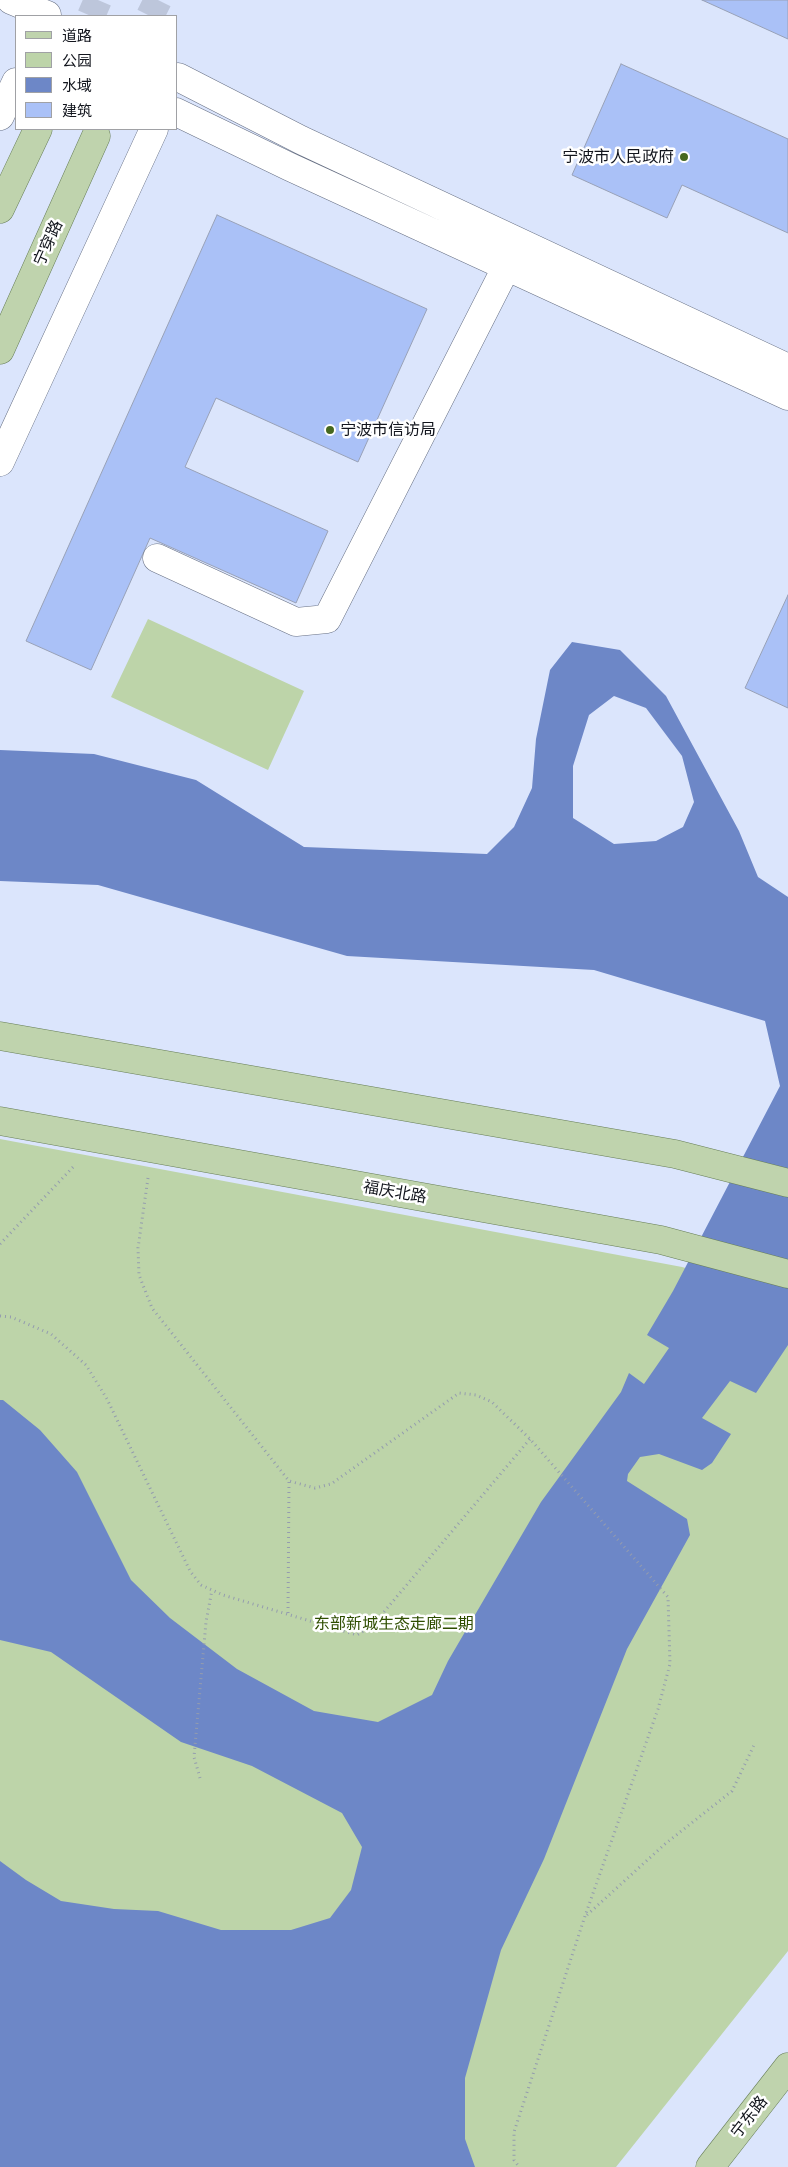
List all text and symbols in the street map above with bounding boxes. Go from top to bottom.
legend [15,15,178,130]
text: 道路 [62,26,92,44]
text: 公园 [62,51,92,69]
text: 水域 [62,76,92,94]
text: 建筑 [62,101,92,119]
place label: 宁波市人民政府 [562,147,674,167]
marker: 宁波市人民政府 [678,151,690,163]
street label: 宁穿路 [29,217,67,269]
place label: 宁波市信访局 [340,420,436,440]
marker: 宁波市信访局 [324,424,336,436]
street label: 福庆北路 [362,1177,428,1207]
park label: 东部新城生态走廊二期 [314,1614,474,1634]
street label: 宁东路 [727,2092,771,2142]

